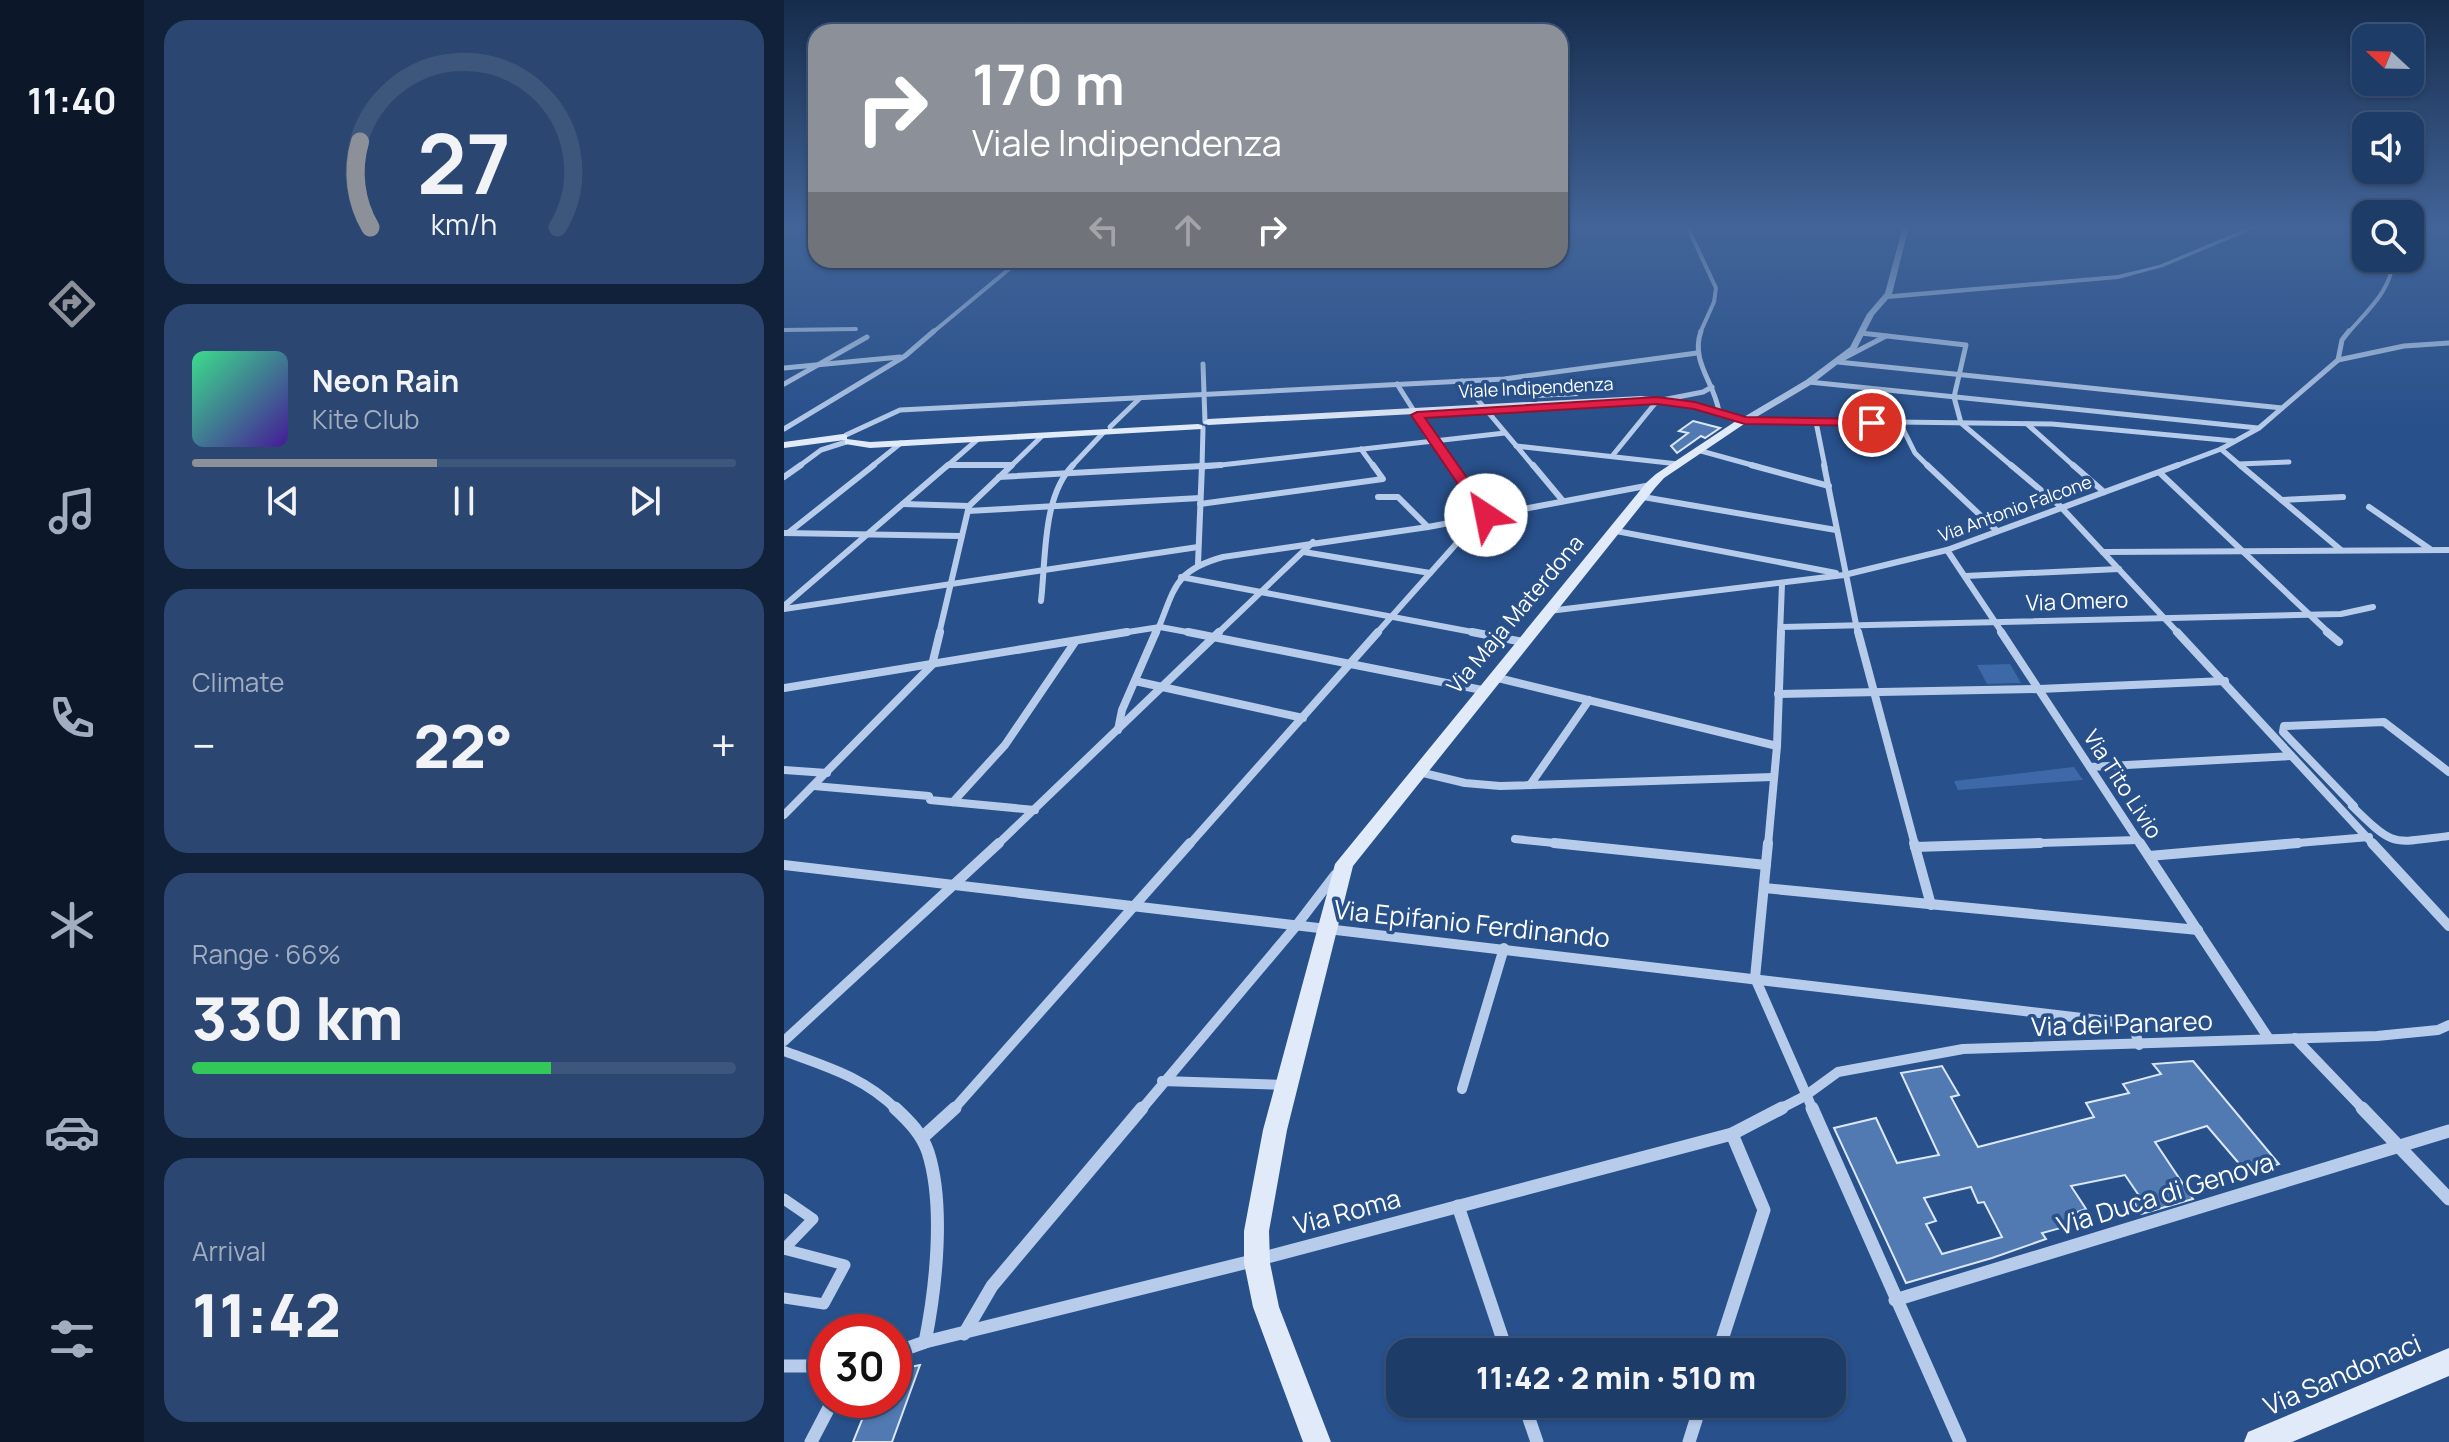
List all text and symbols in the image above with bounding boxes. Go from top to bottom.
north arrow [2352,24,2424,96]
map controls [2352,24,2424,272]
text: 170 m [972,45,1125,122]
icon: right [840,56,944,160]
text: 11:40 [27,76,117,125]
text: 27 [417,105,511,219]
button: sound [2352,112,2424,184]
text: Viale Indipendenza [972,118,1282,167]
button: search [2352,200,2424,272]
text: km/h [431,205,497,244]
icon: left [1082,208,1126,252]
icon: ahead [1166,208,1210,252]
icon: right [1250,208,1294,252]
icon: directions [44,276,100,332]
text: Neon Rain [312,360,459,401]
street label: Viale Indipendenza [1458,371,1614,403]
pin [1838,389,1906,457]
text: Kite Club [312,401,419,437]
icon: arrive [1850,401,1894,445]
street label: Via Antonio Falcone [1935,469,2095,547]
position arrow [1444,473,1528,557]
icon: previous [261,479,305,523]
icon: pause [442,479,486,523]
icon: next [623,479,667,523]
icon: music [44,483,100,539]
street label: Via Maja Materdona [1440,528,1590,700]
street label: Via Omero [2025,584,2129,618]
text: Climate [192,664,284,700]
icon: phone [44,690,100,746]
text: 22° [413,704,513,786]
text: − [192,715,216,775]
text: + [711,715,736,775]
street label: Via Tito Livio [2077,724,2169,844]
street label: Via Epifanio Ferdinando [1332,891,1612,955]
icon: climate [44,897,100,953]
text: Range · 66% [192,936,341,972]
text: 330 km [192,976,403,1058]
street label: Via dei Panareo [2030,1002,2214,1044]
icon: car [44,1104,100,1160]
street label: Via Duca di Genova [2052,1143,2278,1243]
street label: Via Roma [1290,1179,1404,1243]
text: Arrival [192,1233,266,1269]
text: 11:42 [192,1273,341,1355]
icon: filters [44,1311,100,1367]
speed limit sign: 30 [808,1314,912,1418]
street label: Via Sandonaci [2258,1325,2426,1423]
text: 11:42 · 2 min · 510 m [1476,1357,1756,1398]

